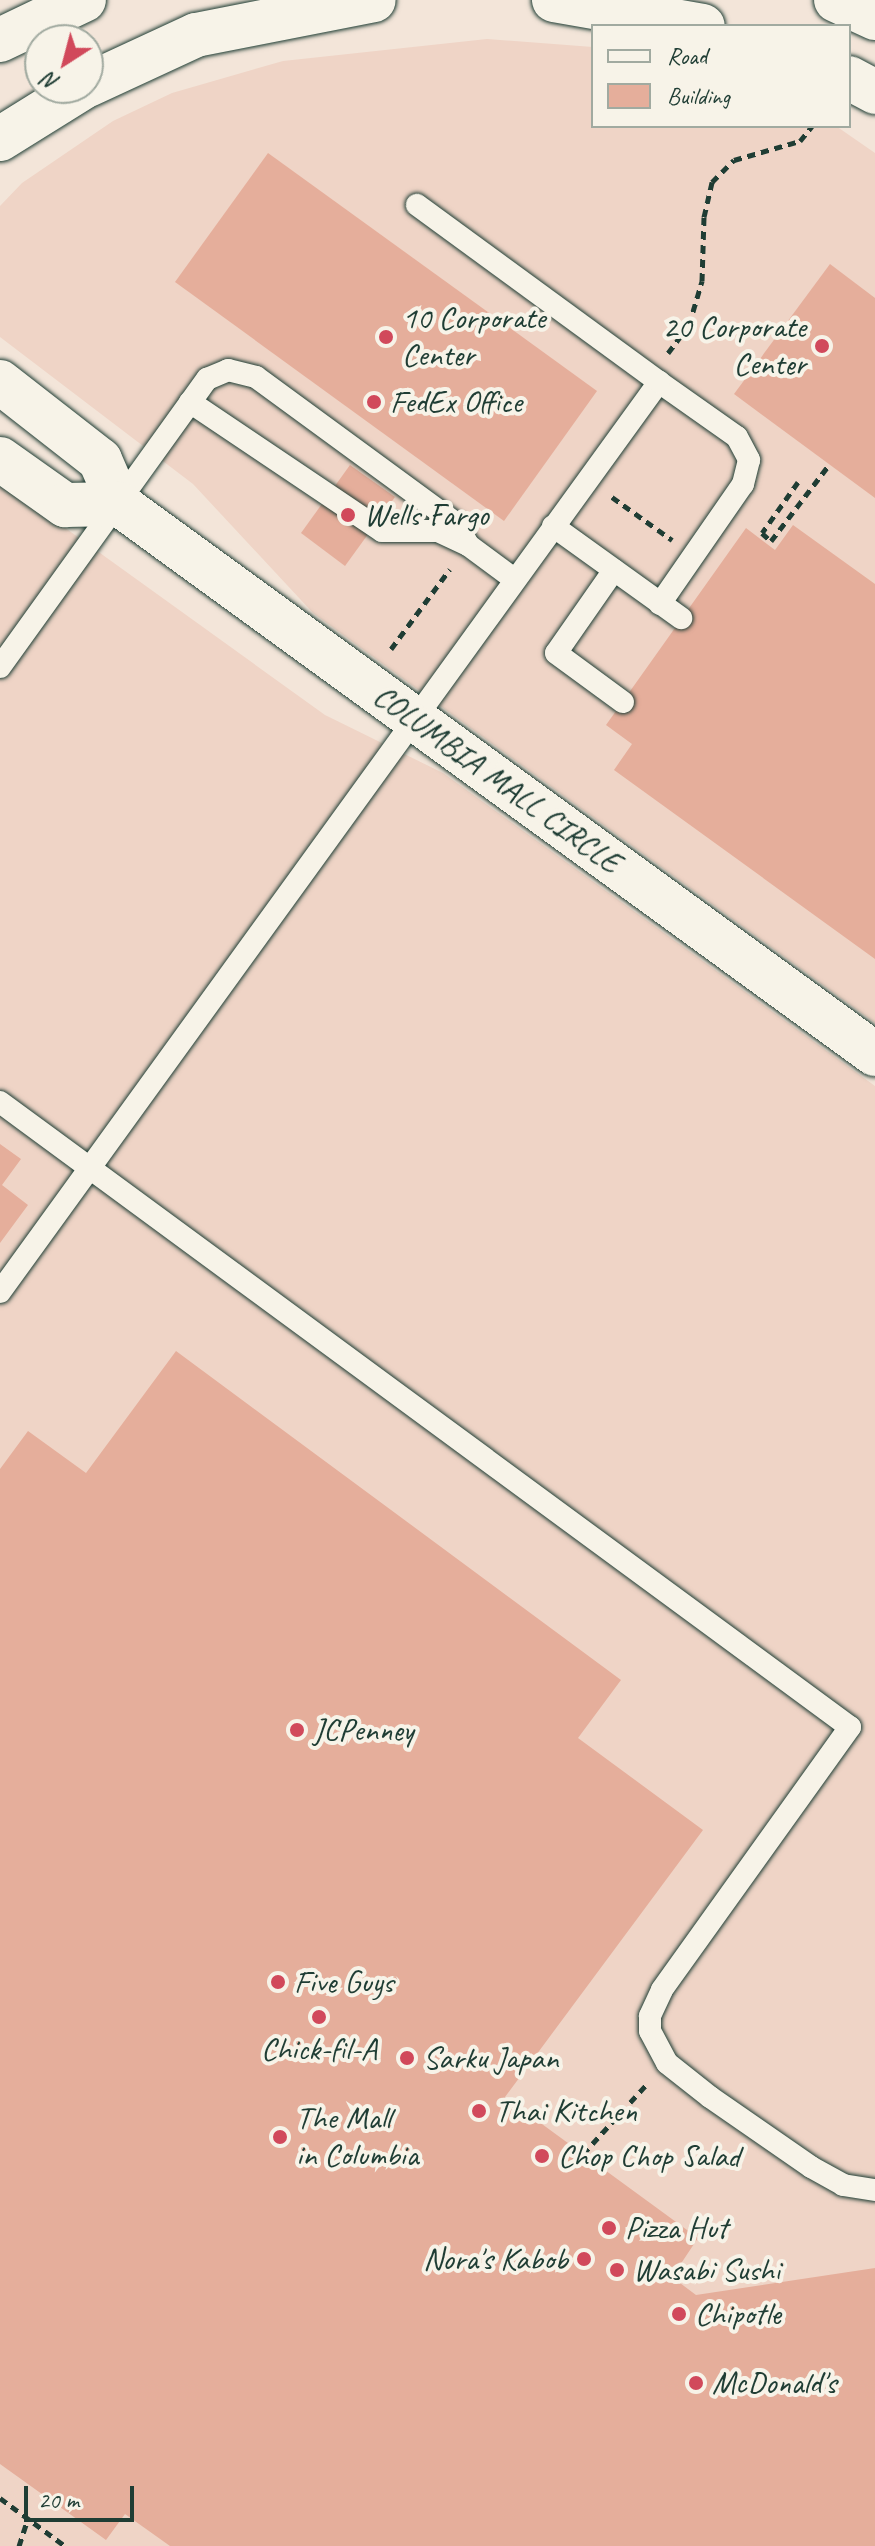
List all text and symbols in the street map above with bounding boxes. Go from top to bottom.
north arrow [24,24,104,104]
legend [591,24,851,128]
text: Road [667,41,707,71]
text: N [37,66,65,97]
text: Building [667,81,730,111]
place label: 10 Corporate Center [402,300,545,375]
place label: 20 Corporate Center [663,309,806,384]
marker: 10 Corporate Center [377,328,395,346]
marker: 20 Corporate Center [813,337,831,355]
place label: FedEx Office [390,383,521,421]
marker: FedEx Office [365,393,383,411]
place label: Wells Fargo [364,496,489,534]
marker: Wells Fargo [339,506,357,524]
street label: COLUMBIA MALL CIRCLE [366,677,628,881]
place label: JCPenney [313,1711,414,1749]
marker: JCPenney [288,1721,306,1739]
place label: Five Guys [294,1963,393,2001]
marker: Five Guys [269,1973,287,1991]
marker: Chick-fil-A [310,2008,328,2026]
place label: Chick-fil-A [261,2030,377,2068]
place label: Sarku Japan [423,2039,558,2077]
marker: Sarku Japan [398,2049,416,2067]
place label: Thai Kitchen [495,2092,636,2130]
place label: The Mall in Columbia [296,2100,421,2175]
marker: Thai Kitchen [470,2102,488,2120]
marker: The Mall in Columbia [271,2128,289,2146]
place label: Chop Chop Salad [558,2137,740,2175]
marker: Chop Chop Salad [533,2147,551,2165]
place label: Pizza Hut [625,2209,727,2247]
marker: Pizza Hut [600,2219,618,2237]
place label: Nora's Kabob [423,2240,568,2278]
marker: Nora's Kabob [575,2250,593,2268]
place label: Wasabi Sushi [633,2251,780,2289]
marker: Wasabi Sushi [608,2261,626,2279]
place label: Chipotle [695,2295,781,2333]
marker: Chipotle [670,2305,688,2323]
place label: McDonald's [712,2364,836,2402]
marker: McDonald's [687,2374,705,2392]
scale bar [28,2470,138,2520]
text: 20 m [38,2485,79,2515]

